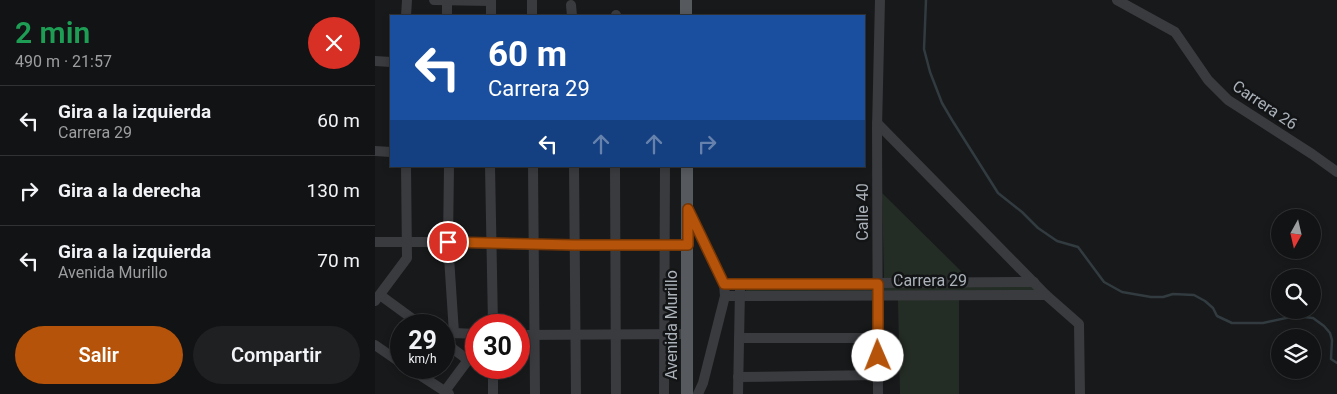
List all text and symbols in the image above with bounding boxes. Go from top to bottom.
text: 2 min [15,15,90,50]
button: close [308,17,360,69]
text: 60 m [488,34,567,75]
icon: left [405,35,470,100]
text: 490 m · 21:57 [15,52,112,71]
text: Carrera 29 [488,76,590,101]
street label: Carrera 26 [1229,76,1301,134]
text: Gira a la izquierda [58,100,211,123]
icon: left [15,107,43,135]
text: 60 m [317,109,360,132]
text: Carrera 29 [58,123,132,142]
icon: left [534,130,562,158]
icon: ahead [587,130,615,158]
icon: ahead [640,130,668,158]
icon: right [693,130,721,158]
icon: right [15,177,43,205]
text: Gira a la derecha [58,179,201,202]
text: 130 m [307,179,360,202]
street label: Calle 40 [853,183,872,241]
north arrow [1271,209,1321,259]
map controls [1271,209,1321,379]
pin [427,221,469,263]
icon: arrive [434,228,462,256]
text: Gira a la izquierda [58,240,211,263]
icon: left [15,247,43,275]
text: 70 m [317,249,360,272]
text: Avenida Murillo [58,263,168,282]
button: search [1271,269,1321,319]
street label: Avenida Murillo [662,270,681,380]
street label: Carrera 29 [893,271,967,290]
speed limit sign: 30 [465,314,530,379]
button: Salir [15,326,183,384]
button: Compartir [193,326,360,384]
text: 29 [408,326,437,355]
position arrow [851,329,903,381]
button: layers [1271,329,1321,379]
text: km/h [408,352,437,366]

